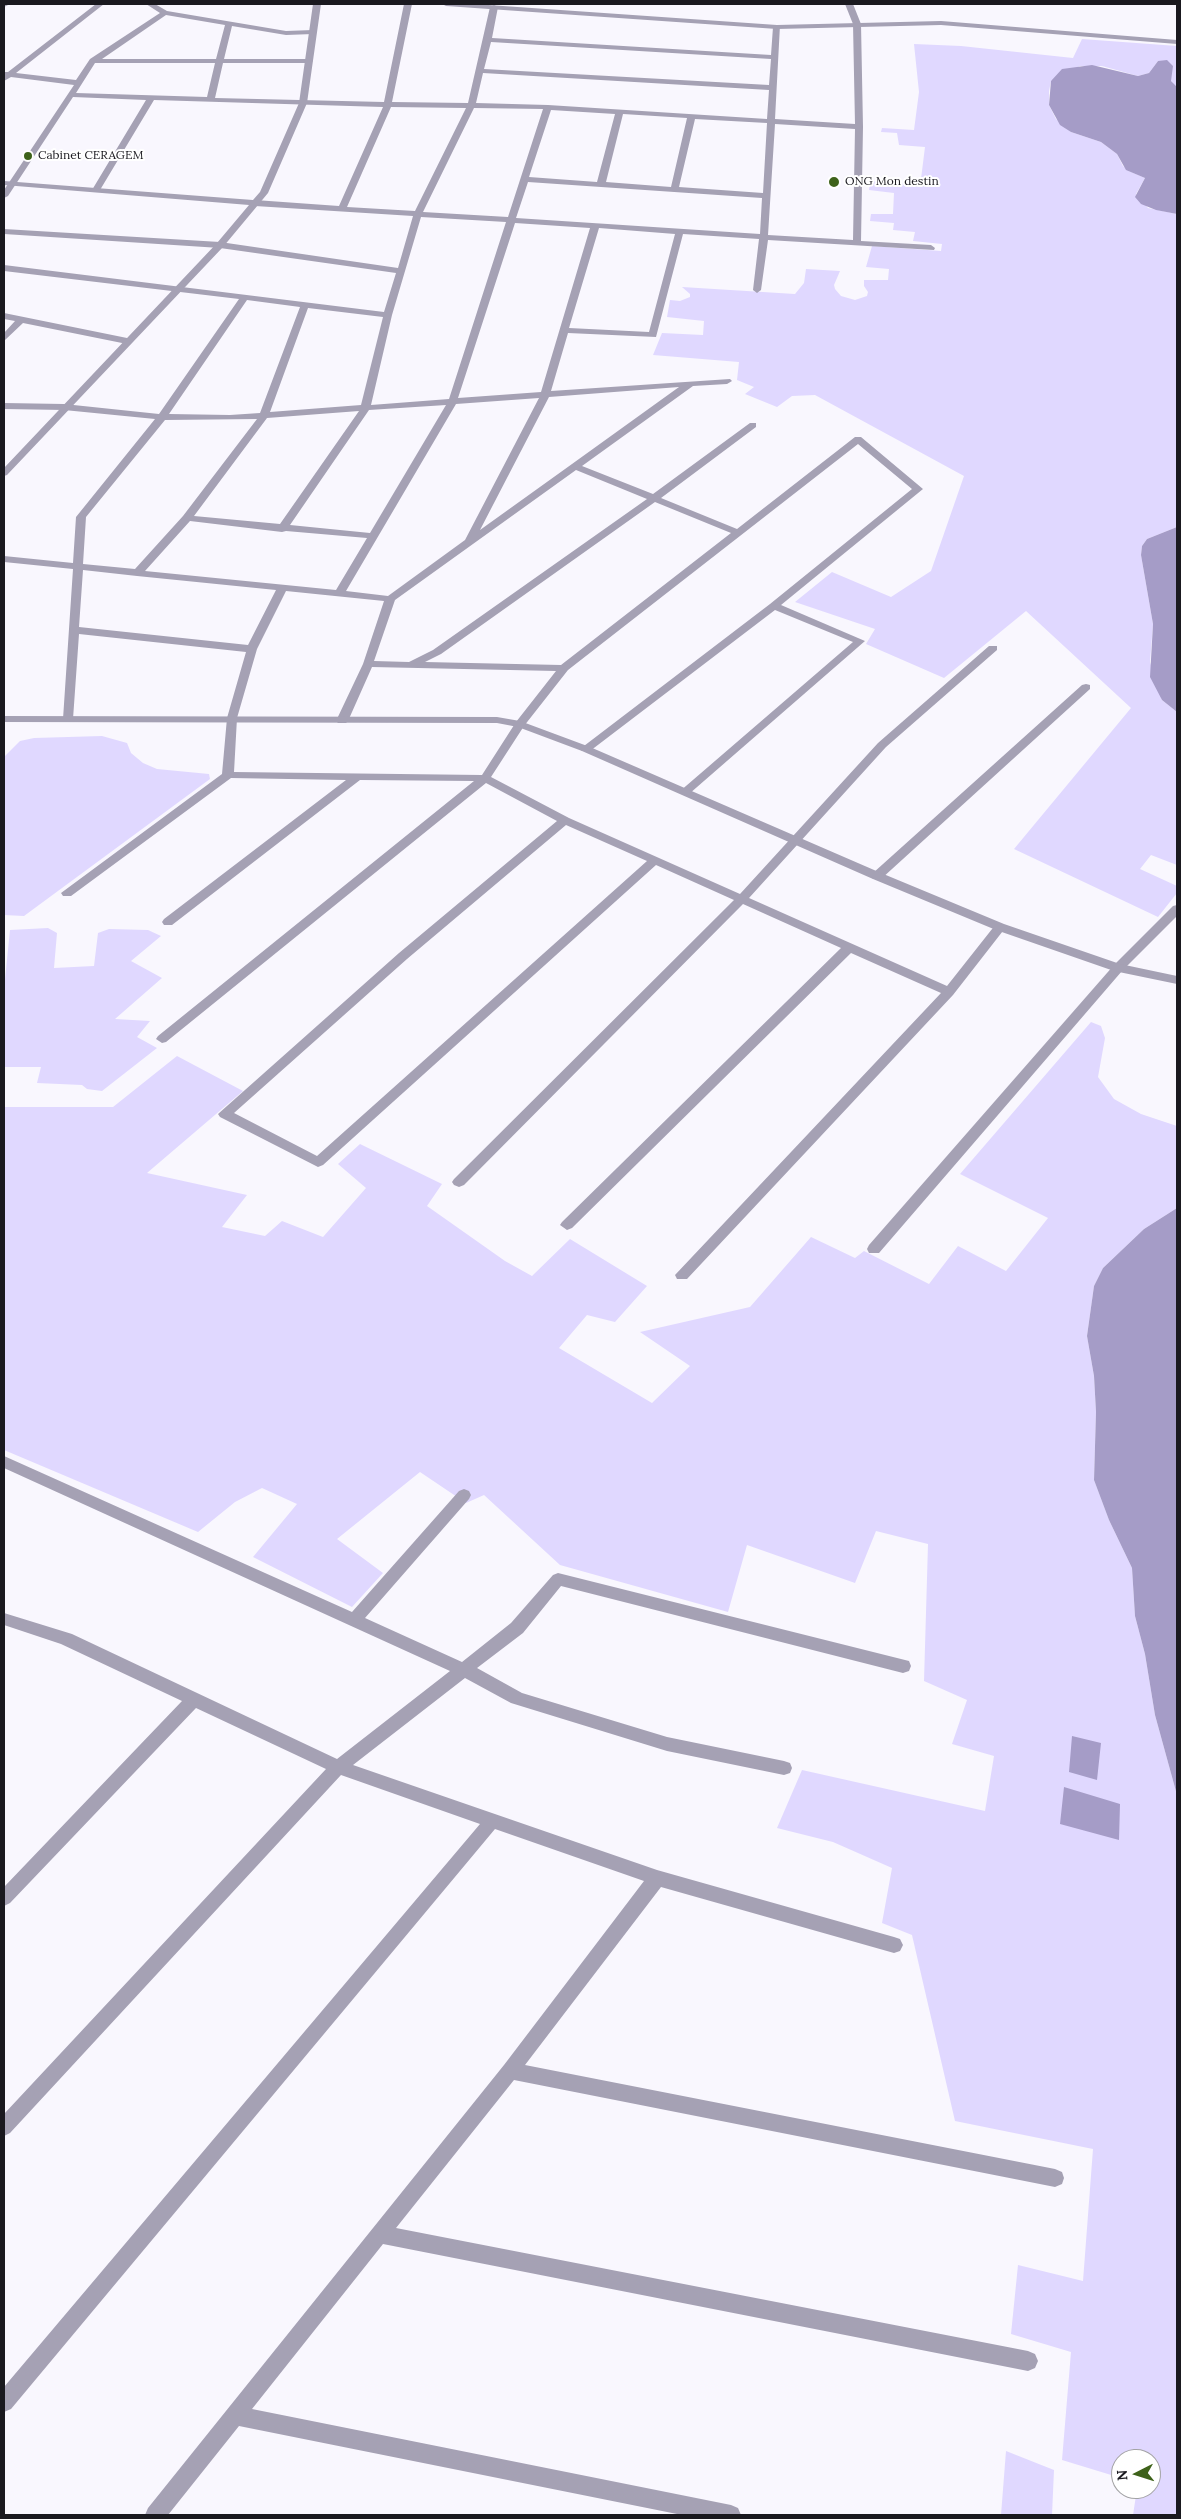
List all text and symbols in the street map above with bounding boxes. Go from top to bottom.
place label: Cabinet CERAGEM [38,149,143,163]
marker: Cabinet CERAGEM [22,150,34,162]
marker: ONG Mon destin [827,175,841,189]
place label: ONG Mon destin [845,175,939,189]
north arrow [1111,2449,1161,2499]
text: N [1113,2469,1131,2481]

